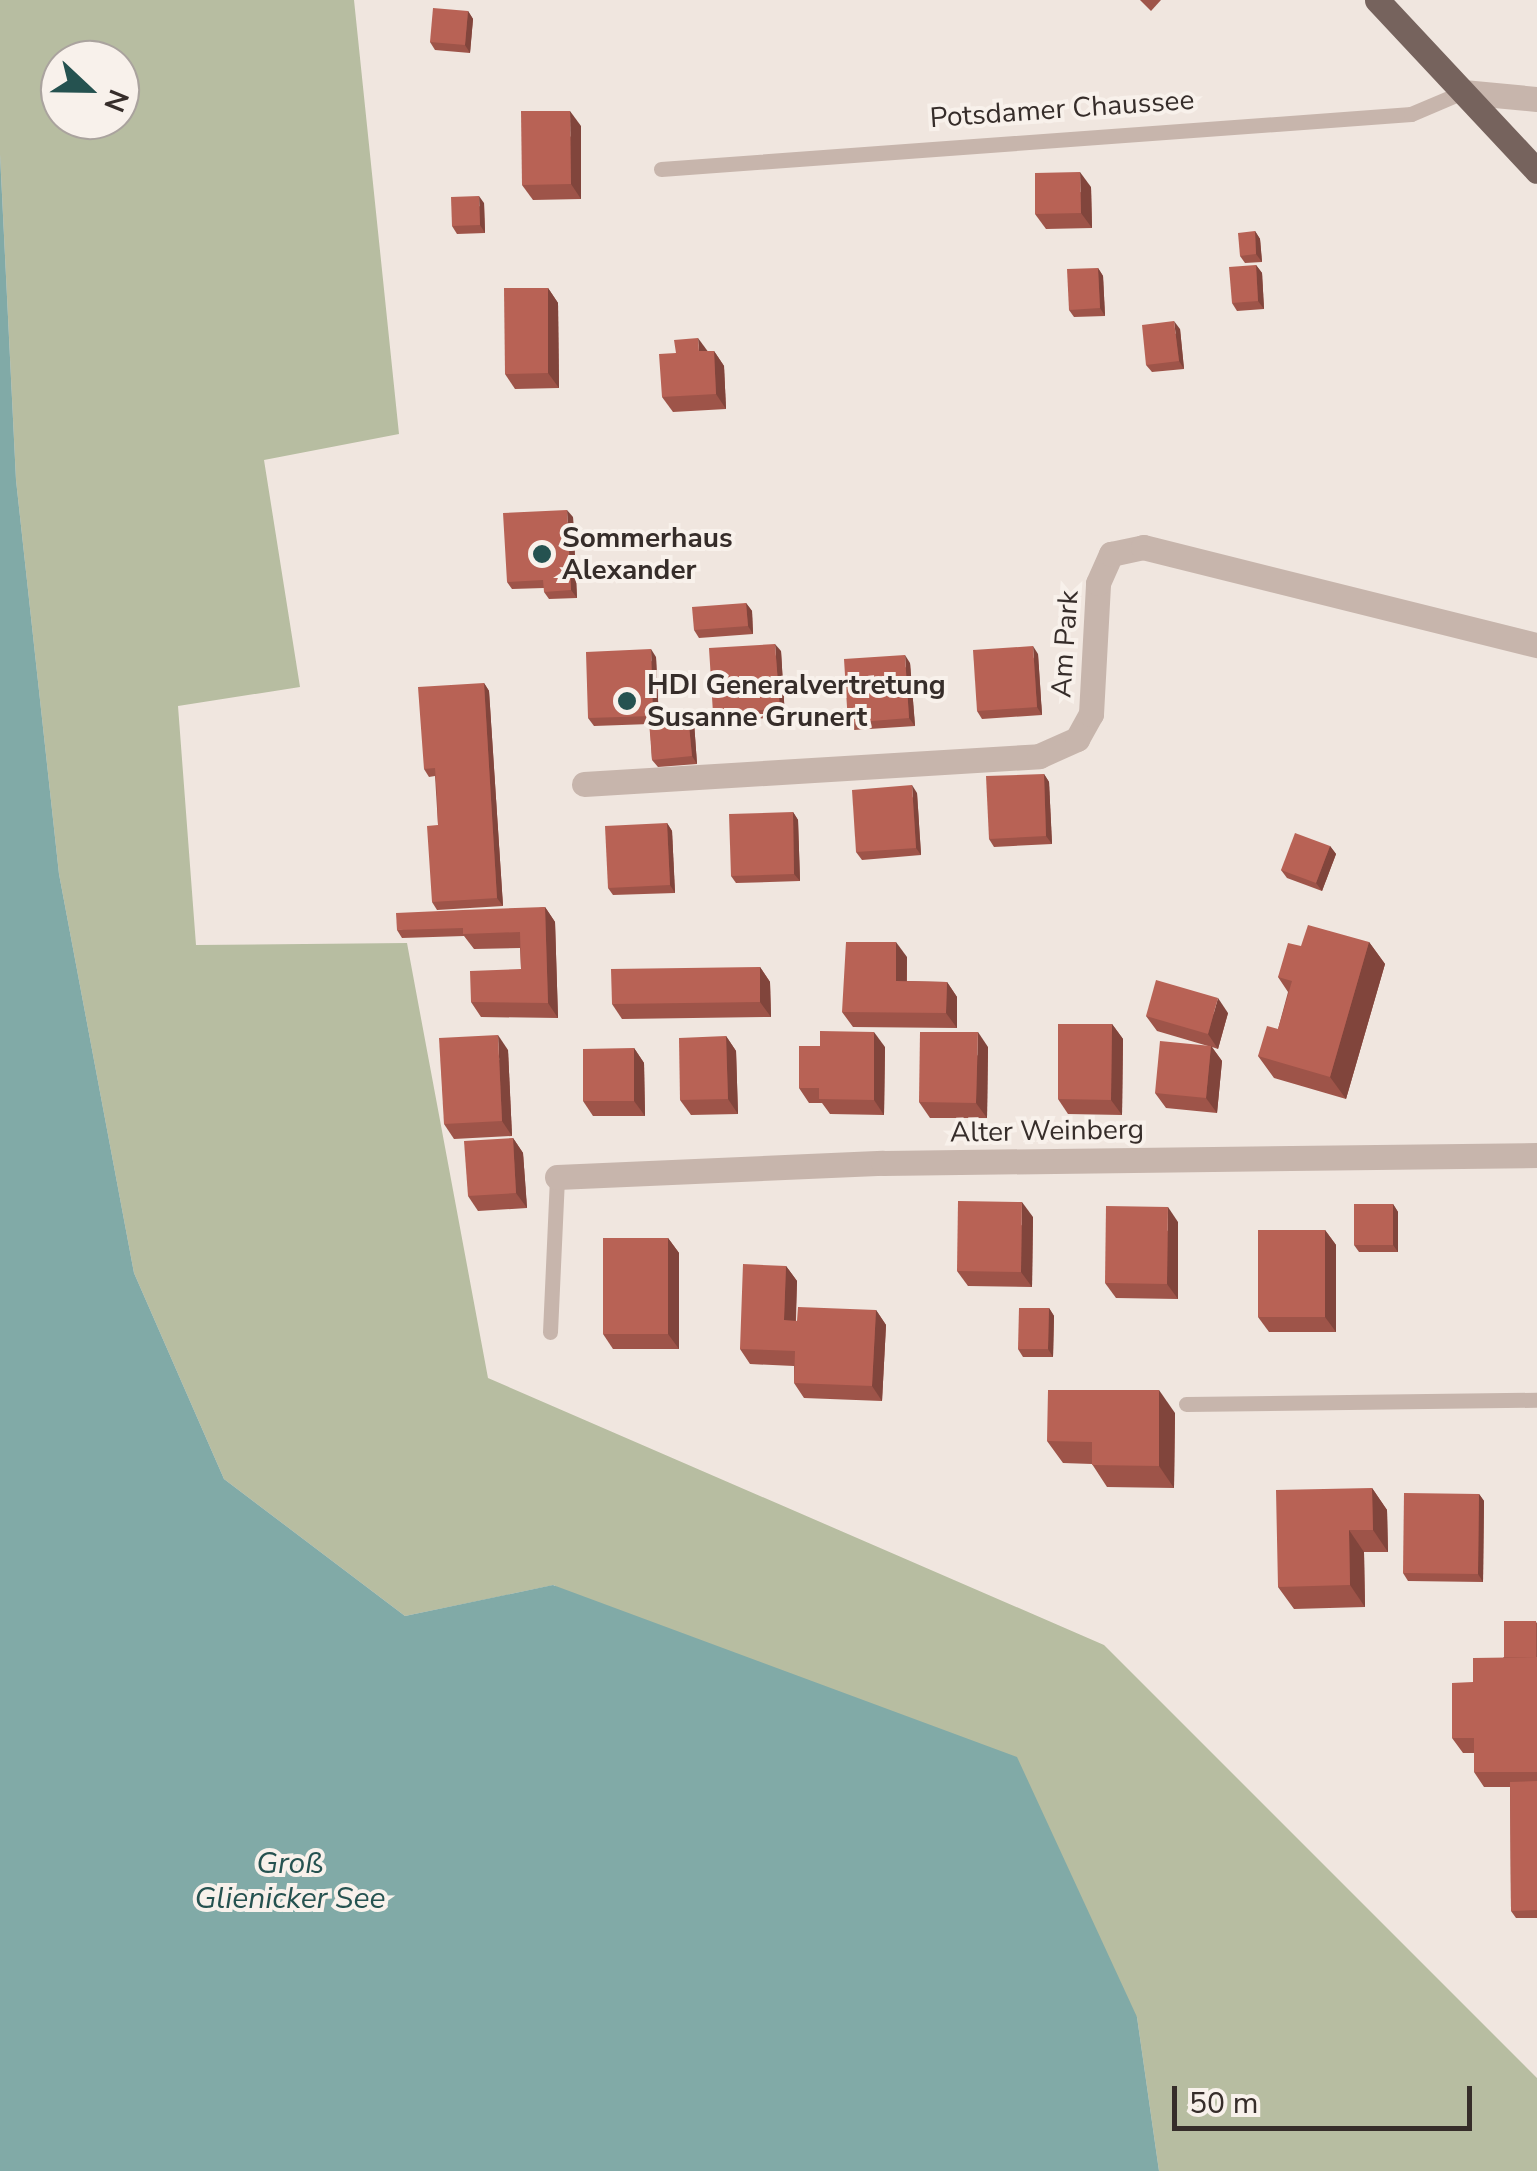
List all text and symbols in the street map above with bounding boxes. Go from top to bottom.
north arrow [40,40,140,140]
street label: Potsdamer Chaussee [929,83,1195,135]
text: N [94,84,138,117]
place label: Sommerhaus Alexander [562,521,733,587]
marker: Sommerhaus Alexander [531,543,553,565]
street label: Am Park [1044,589,1086,699]
place label: HDI Generalvertretung Susanne Grunert [647,668,946,734]
marker: HDI Generalvertretung Susanne Grunert [616,690,638,712]
street label: Alter Weinberg [950,1113,1144,1149]
water label: Groß Glienicker See [195,1846,385,1916]
scale bar [1177,2066,1477,2128]
text: 50 m [1189,2083,1258,2124]

